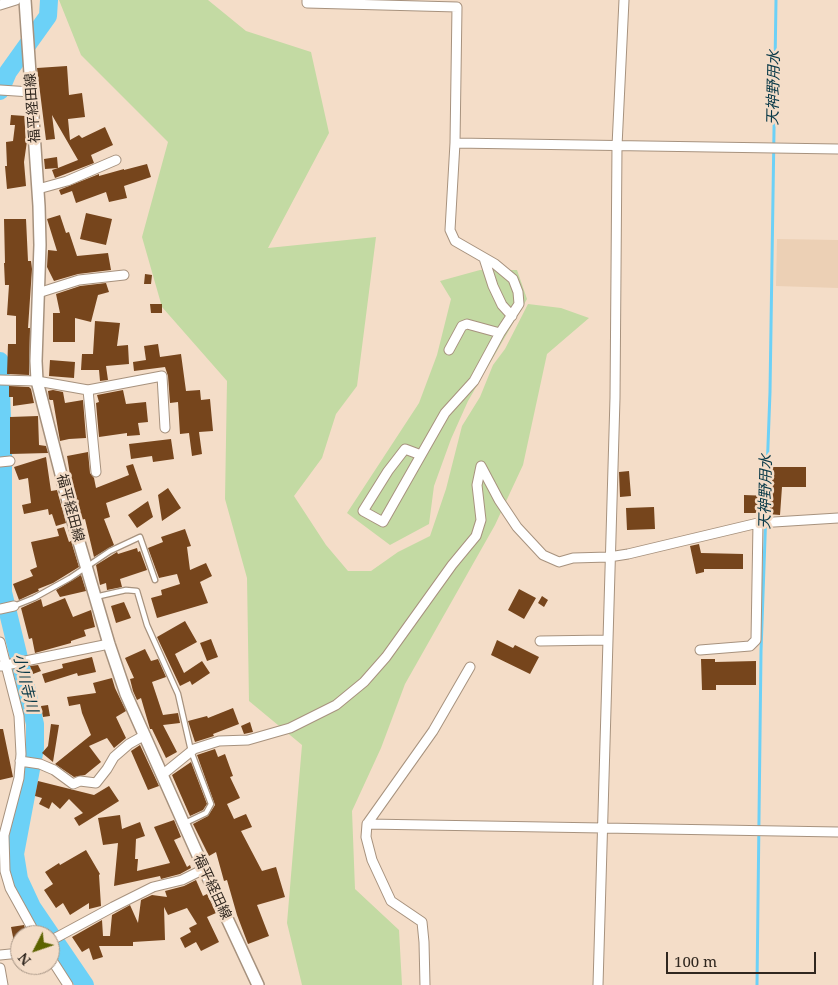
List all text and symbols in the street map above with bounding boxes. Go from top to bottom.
water label: 天神野用水 [764,50,784,126]
street label: 福平経田線 [22,72,44,144]
water label: 天神野用水 [756,454,776,530]
street label: 福平経田線 [53,472,87,544]
water label: 小川寺川 [9,652,41,714]
street label: 福平経田線 [190,852,234,922]
north arrow [10,925,60,975]
scale bar [668,942,818,974]
text: N [13,949,35,970]
text: 100 m [674,951,717,971]

